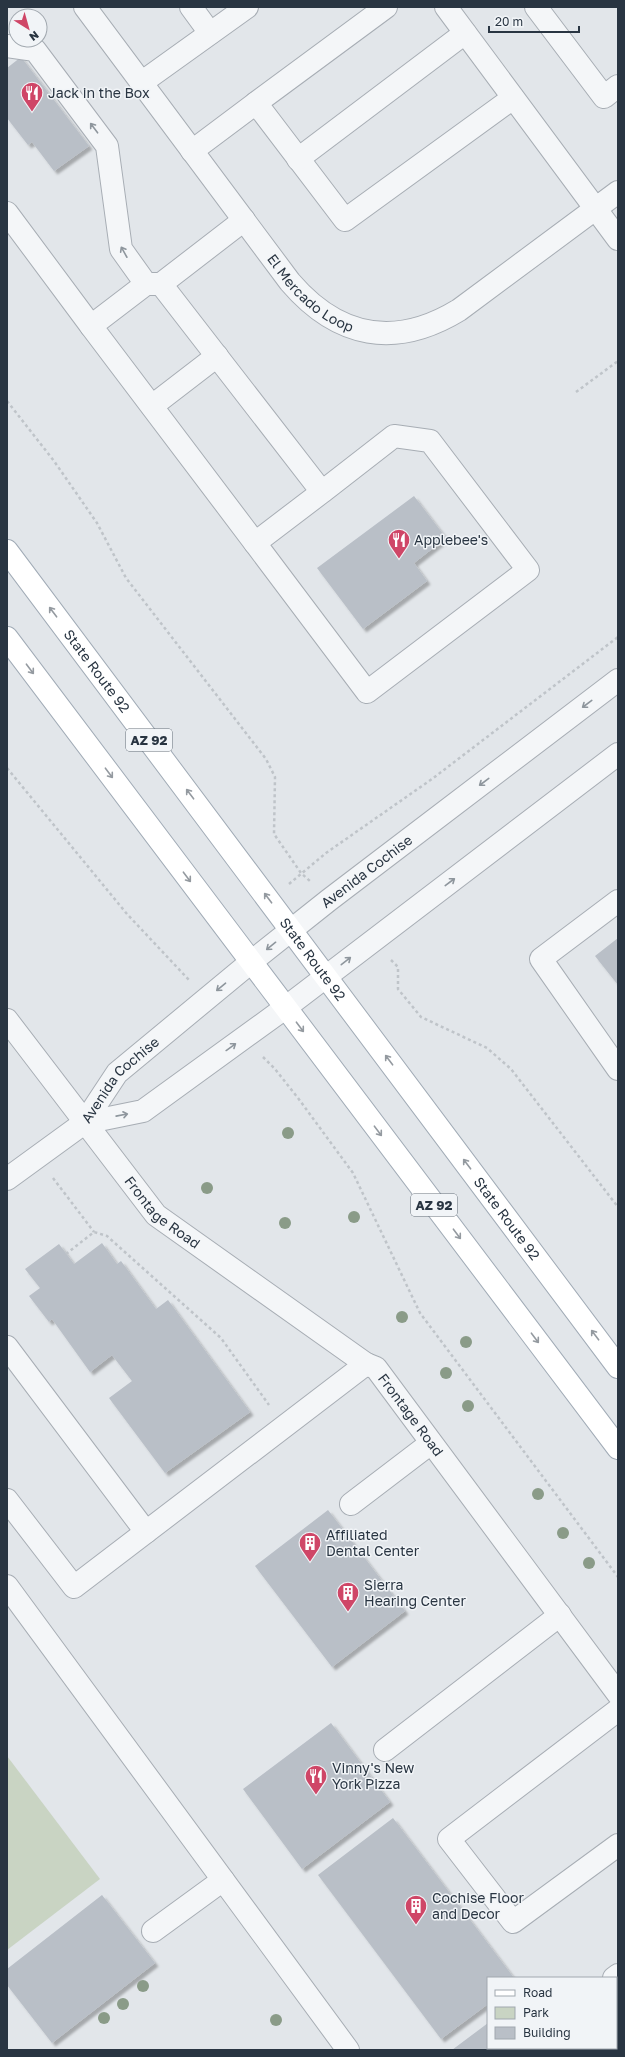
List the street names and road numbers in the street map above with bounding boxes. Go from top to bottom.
street label: El Mercado Loop [264,250,356,335]
street label: State Route 92 [61,626,134,716]
road number: AZ 92 [126,729,172,751]
street label: Avenida Cochise [317,831,415,911]
street label: State Route 92 [276,914,350,1004]
street label: Avenida Cochise [77,1033,162,1126]
street label: Frontage Road [121,1172,204,1252]
street label: State Route 92 [471,1173,544,1263]
road number: AZ 92 [411,1194,457,1216]
street label: Frontage Road [375,1370,447,1459]

